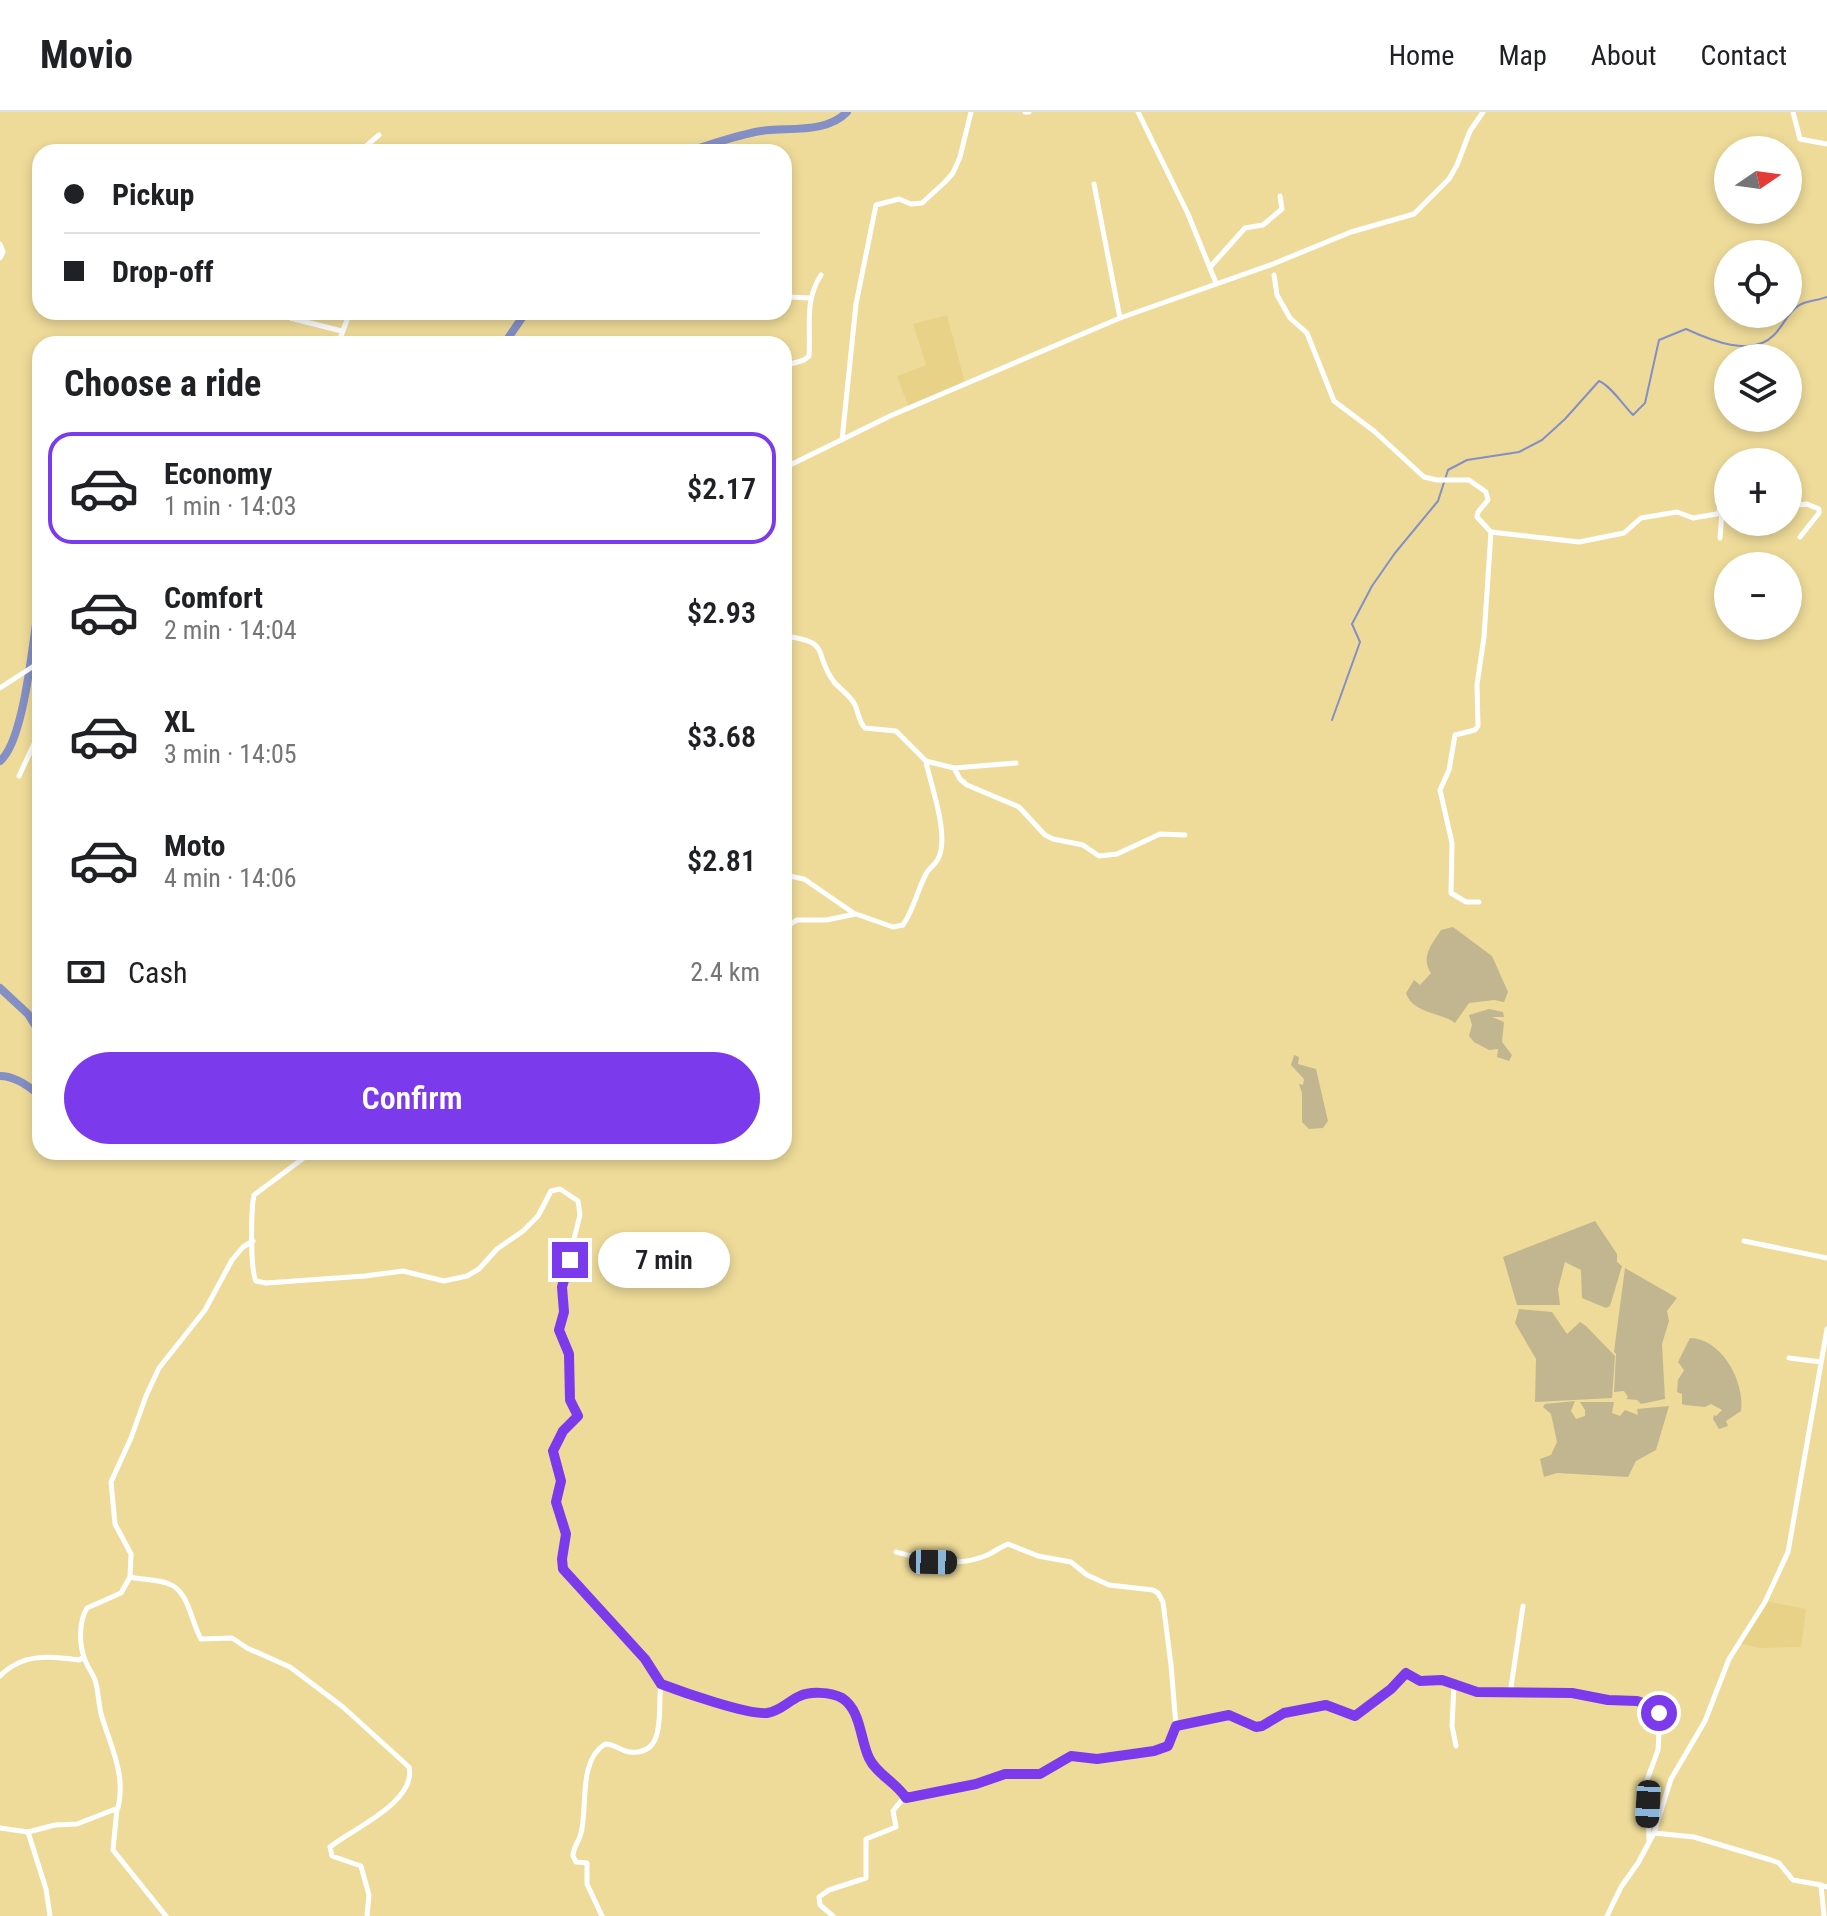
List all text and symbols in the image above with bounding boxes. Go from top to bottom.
text: Movio [40,33,133,77]
text: Home [1389,39,1454,72]
text: Map [1498,39,1547,72]
text: About [1591,39,1657,72]
text: Contact [1701,39,1787,72]
north arrow [1714,136,1802,224]
map controls [1714,136,1802,640]
text: Pickup [112,177,194,212]
button: locate [1714,240,1802,328]
text: Drop-off [112,254,214,289]
button: layers [1714,344,1802,432]
text: Choose a ride [64,363,261,405]
button: + [1714,448,1802,536]
icon: car [68,452,140,524]
text: Economy [164,456,272,491]
text: $2.17 [687,471,756,506]
text: 1 min · 14:03 [164,491,297,521]
button: − [1714,552,1802,640]
icon: car [68,576,140,648]
text: Comfort [164,580,263,615]
text: $2.93 [687,595,756,630]
text: 2 min · 14:04 [164,615,297,645]
icon: car [68,700,140,772]
text: XL [164,704,195,739]
text: $3.68 [687,719,756,754]
text: 3 min · 14:05 [164,739,297,769]
icon: car [68,824,140,896]
text: Moto [164,828,225,863]
text: $2.81 [687,843,756,878]
text: 4 min · 14:06 [164,863,297,893]
icon: cash [64,950,108,994]
text: Cash [128,955,188,990]
text: 2.4 km [690,957,760,987]
button: Confirm [64,1052,760,1144]
callout: 7 min [598,1232,730,1288]
route end [552,1242,588,1278]
text: 7 min [635,1245,693,1275]
car [909,1550,957,1574]
route start [1641,1695,1677,1731]
car [1635,1779,1661,1829]

